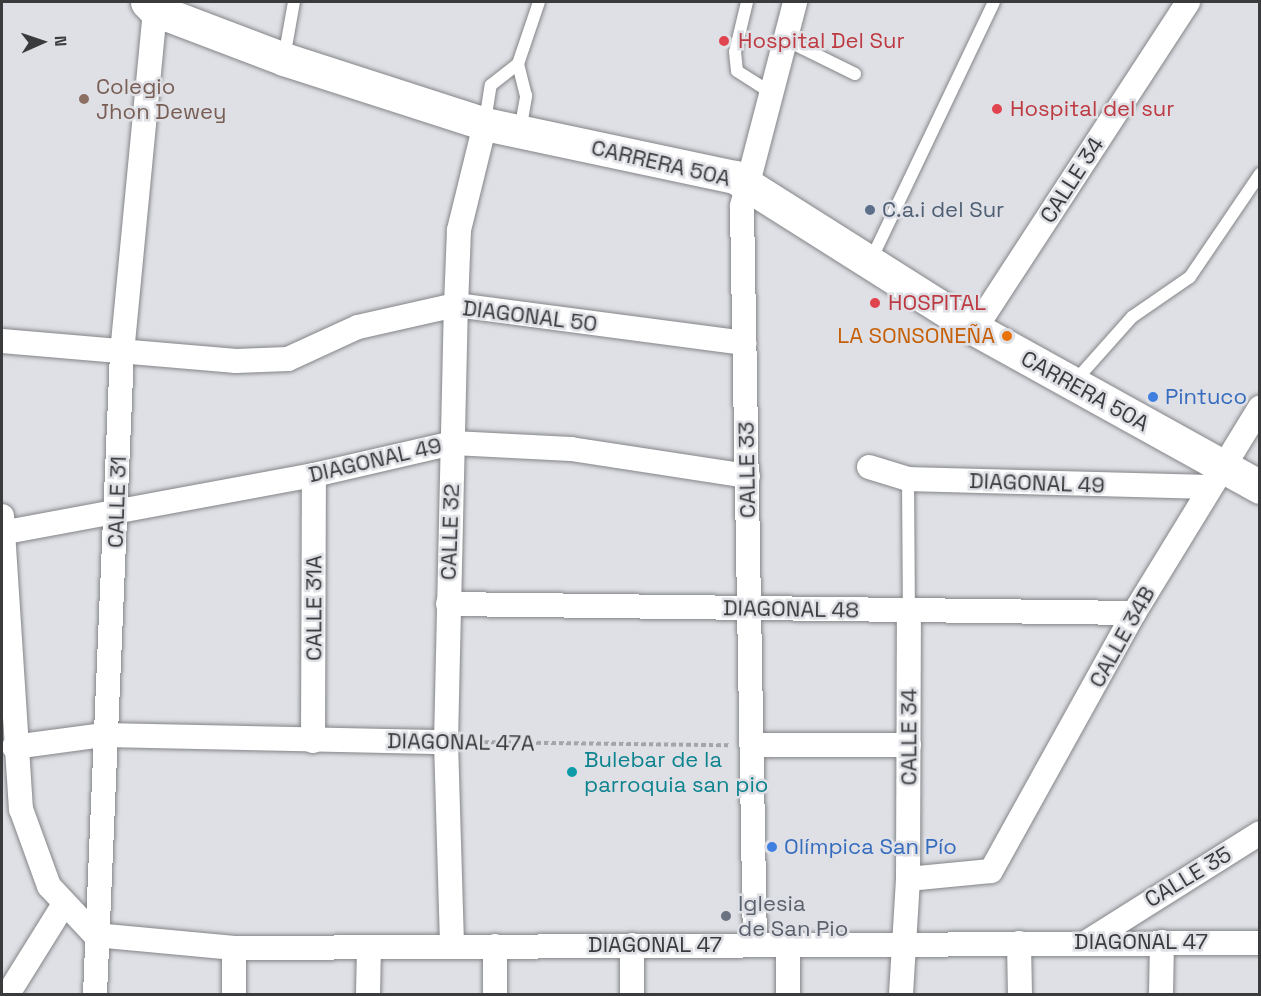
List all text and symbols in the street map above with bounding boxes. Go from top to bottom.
north arrow [12,12,72,72]
place label: Hospital Del Sur [738,28,905,54]
marker: Hospital Del Sur [715,32,733,50]
text: N [50,35,71,47]
place label: Colegio Jhon Dewey [96,73,227,124]
marker: Colegio Jhon Dewey [77,92,91,106]
place label: Hospital del sur [1010,96,1175,122]
marker: Hospital del sur [988,100,1006,118]
street label: CALLE 34 [1035,132,1109,228]
street label: CARRERA 50A [589,134,733,192]
place label: C.a.i del Sur [882,197,1004,223]
marker: C.a.i del Sur [863,203,877,217]
place label: HOSPITAL [888,290,986,316]
marker: HOSPITAL [866,294,884,312]
street label: DIAGONAL 50 [461,295,599,337]
place label: LA SONSONEÑA [837,323,995,349]
marker: LA SONSONEÑA [1000,329,1014,343]
street label: CARRERA 50A [1016,345,1154,437]
place label: Pintuco [1165,384,1247,410]
marker: Pintuco [1146,390,1160,404]
street label: CALLE 33 [733,422,761,518]
street label: DIAGONAL 49 [306,432,444,488]
street label: CALLE 31 [102,456,132,548]
street label: DIAGONAL 49 [968,467,1106,499]
street label: CALLE 32 [435,483,465,581]
street label: CALLE 31A [301,555,327,661]
street label: CALLE 34B [1083,582,1161,692]
street label: DIAGONAL 48 [723,595,859,623]
street label: CALLE 34 [896,689,922,785]
street label: DIAGONAL 47A [387,728,535,756]
place label: Bulebar de la parroquia san pio [584,746,768,798]
marker: Bulebar de la parroquia san pio [565,765,579,779]
place label: Olímpica San Pío [784,834,957,860]
marker: Olímpica San Pío [765,840,779,854]
street label: CALLE 35 [1140,841,1236,913]
place label: Iglesia de San Pio [738,890,848,942]
marker: Iglesia de San Pio [719,909,733,923]
street label: DIAGONAL 47 [1074,929,1208,955]
street label: DIAGONAL 47 [588,932,722,958]

